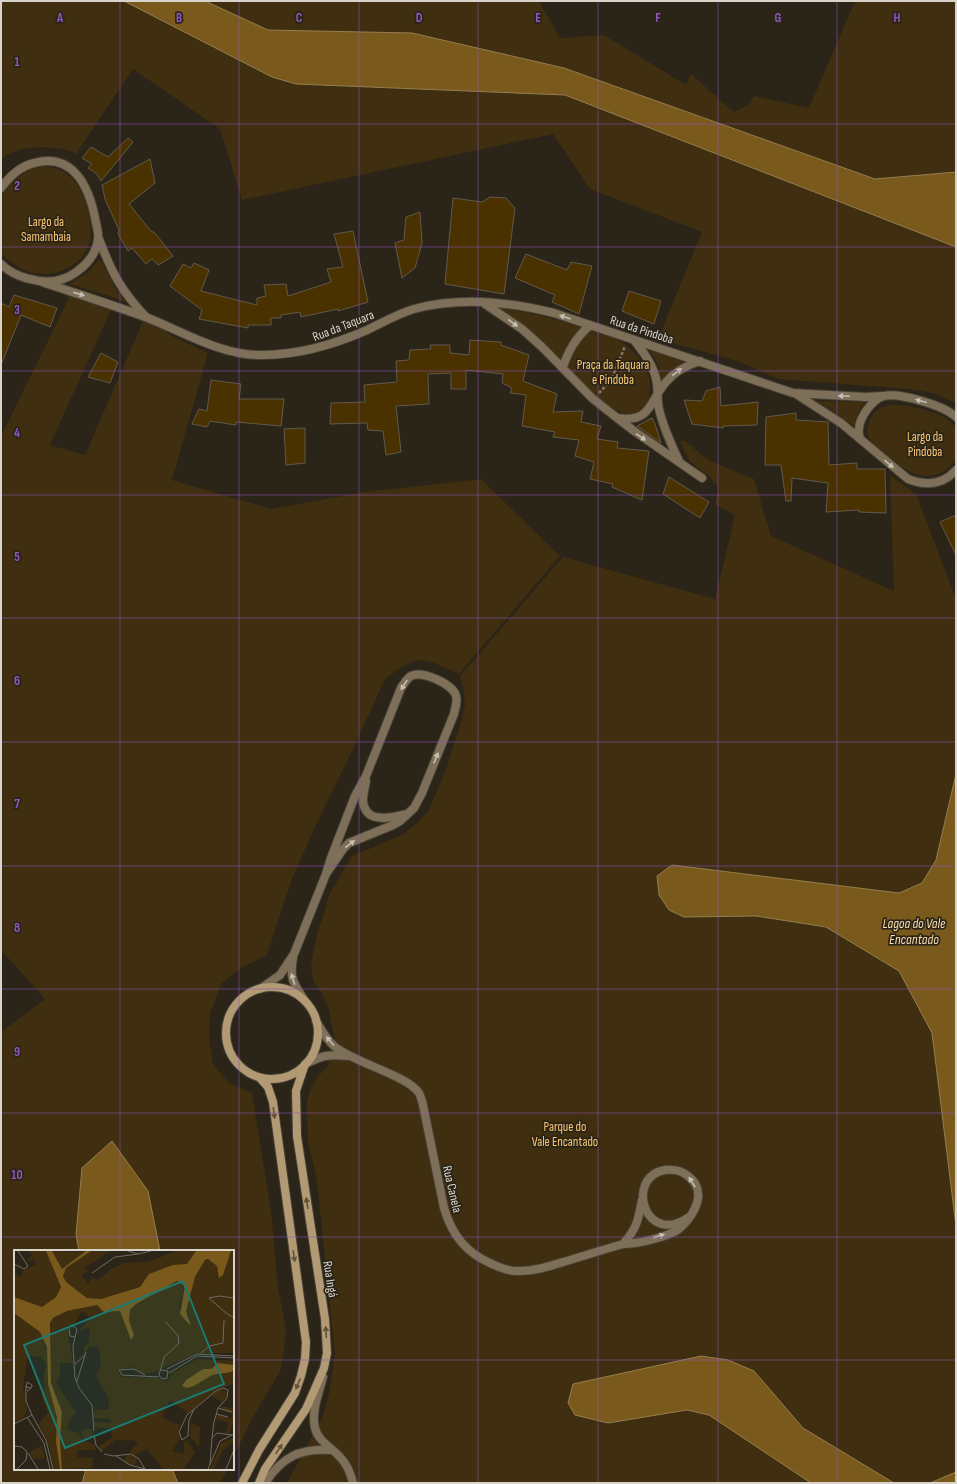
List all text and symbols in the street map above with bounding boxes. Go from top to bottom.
text: A [56,10,64,26]
text: B [176,10,182,26]
text: C [296,10,303,26]
text: D [416,10,423,26]
text: E [535,10,541,26]
text: F [655,10,661,26]
text: G [775,10,782,26]
text: H [894,10,901,26]
text: 1 [14,54,20,70]
text: 2 [14,178,20,194]
park label: Largo da Samambaia [21,214,71,245]
one-way arrow [74,291,86,297]
text: 3 [14,302,20,318]
street label: Rua da Taquara [310,307,376,345]
street label: Rua da Pindoba [608,312,675,348]
one-way arrow [558,313,570,319]
one-way arrow [507,319,518,327]
park label: Praça da Taquara e Pindoba [577,357,649,388]
one-way arrow [671,368,682,376]
one-way arrow [837,393,850,399]
one-way arrow [915,398,927,404]
text: 4 [14,425,20,441]
park label: Largo da Pindoba [907,429,943,460]
one-way arrow [635,433,647,440]
one-way arrow [884,459,893,468]
text: 5 [14,549,20,565]
text: 6 [14,673,20,689]
one-way arrow [400,680,408,690]
one-way arrow [434,751,440,763]
text: 7 [14,796,20,812]
one-way arrow [344,839,355,848]
water label: Lagoa do Vale Encantado [883,915,946,948]
text: 8 [14,920,20,936]
one-way arrow [290,972,296,984]
one-way arrow [325,1035,334,1046]
text: 9 [14,1044,20,1060]
one-way arrow [271,1107,277,1119]
park label: Parque do Vale Encantado [532,1119,598,1150]
street label: Rua Canela [439,1164,465,1214]
text: 10 [11,1167,23,1183]
one-way arrow [689,1176,696,1188]
one-way arrow [304,1197,310,1209]
one-way arrow [653,1233,665,1239]
inset map [14,1250,234,1470]
one-way arrow [291,1250,297,1262]
street label: Rua Ingá [319,1260,341,1299]
one-way arrow [322,1326,329,1338]
one-way arrow [295,1379,301,1391]
one-way arrow [275,1444,283,1454]

